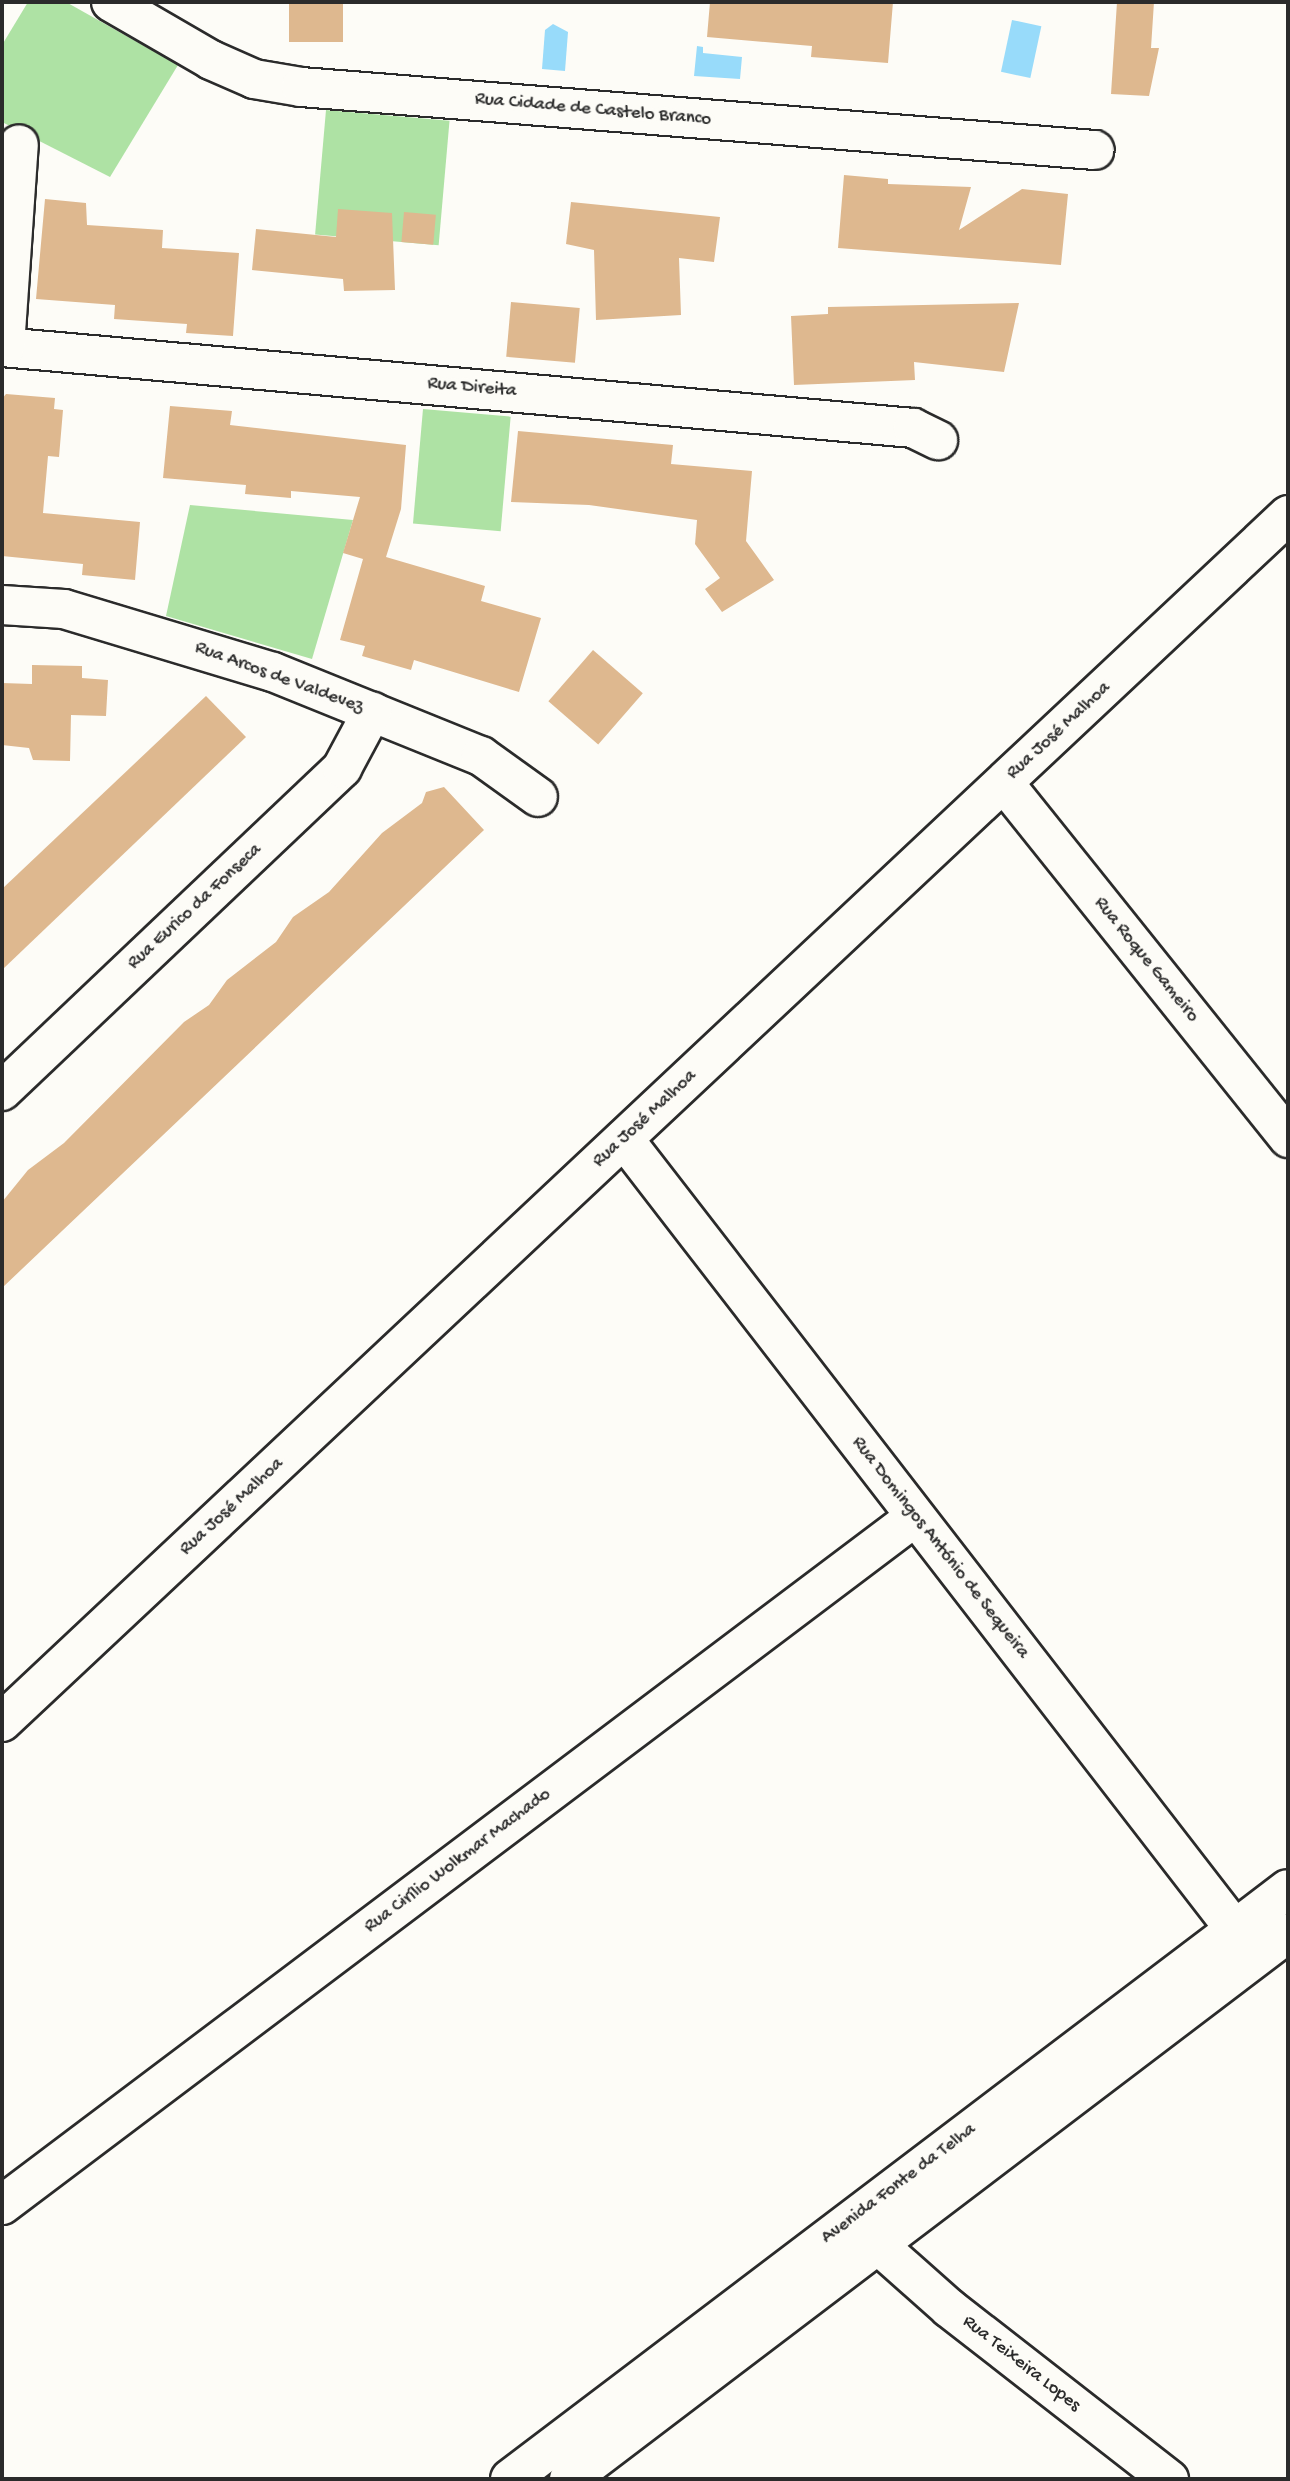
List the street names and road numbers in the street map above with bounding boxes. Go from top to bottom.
street label: Rua Cidade de Castelo Branco [474,88,712,132]
street label: Rua Direita [426,373,518,403]
street label: Rua Arcos de Valdevez [192,637,366,719]
street label: Rua José Malhoa [1002,677,1116,785]
street label: Rua Eurico da Fonseca [123,839,267,975]
street label: Rua Roque Gameiro [1088,893,1204,1027]
street label: Rua José Malhoa [588,1065,702,1173]
street label: Rua Domingos António de Sequeira [846,1432,1034,1664]
street label: Rua José Malhoa [175,1453,289,1561]
street label: Rua Cirílio Wolkmar Machado [360,1783,556,1939]
street label: Avenida Fonte da Telha [817,2118,981,2250]
street label: Rua Teixeira Lopes [957,2311,1085,2417]

